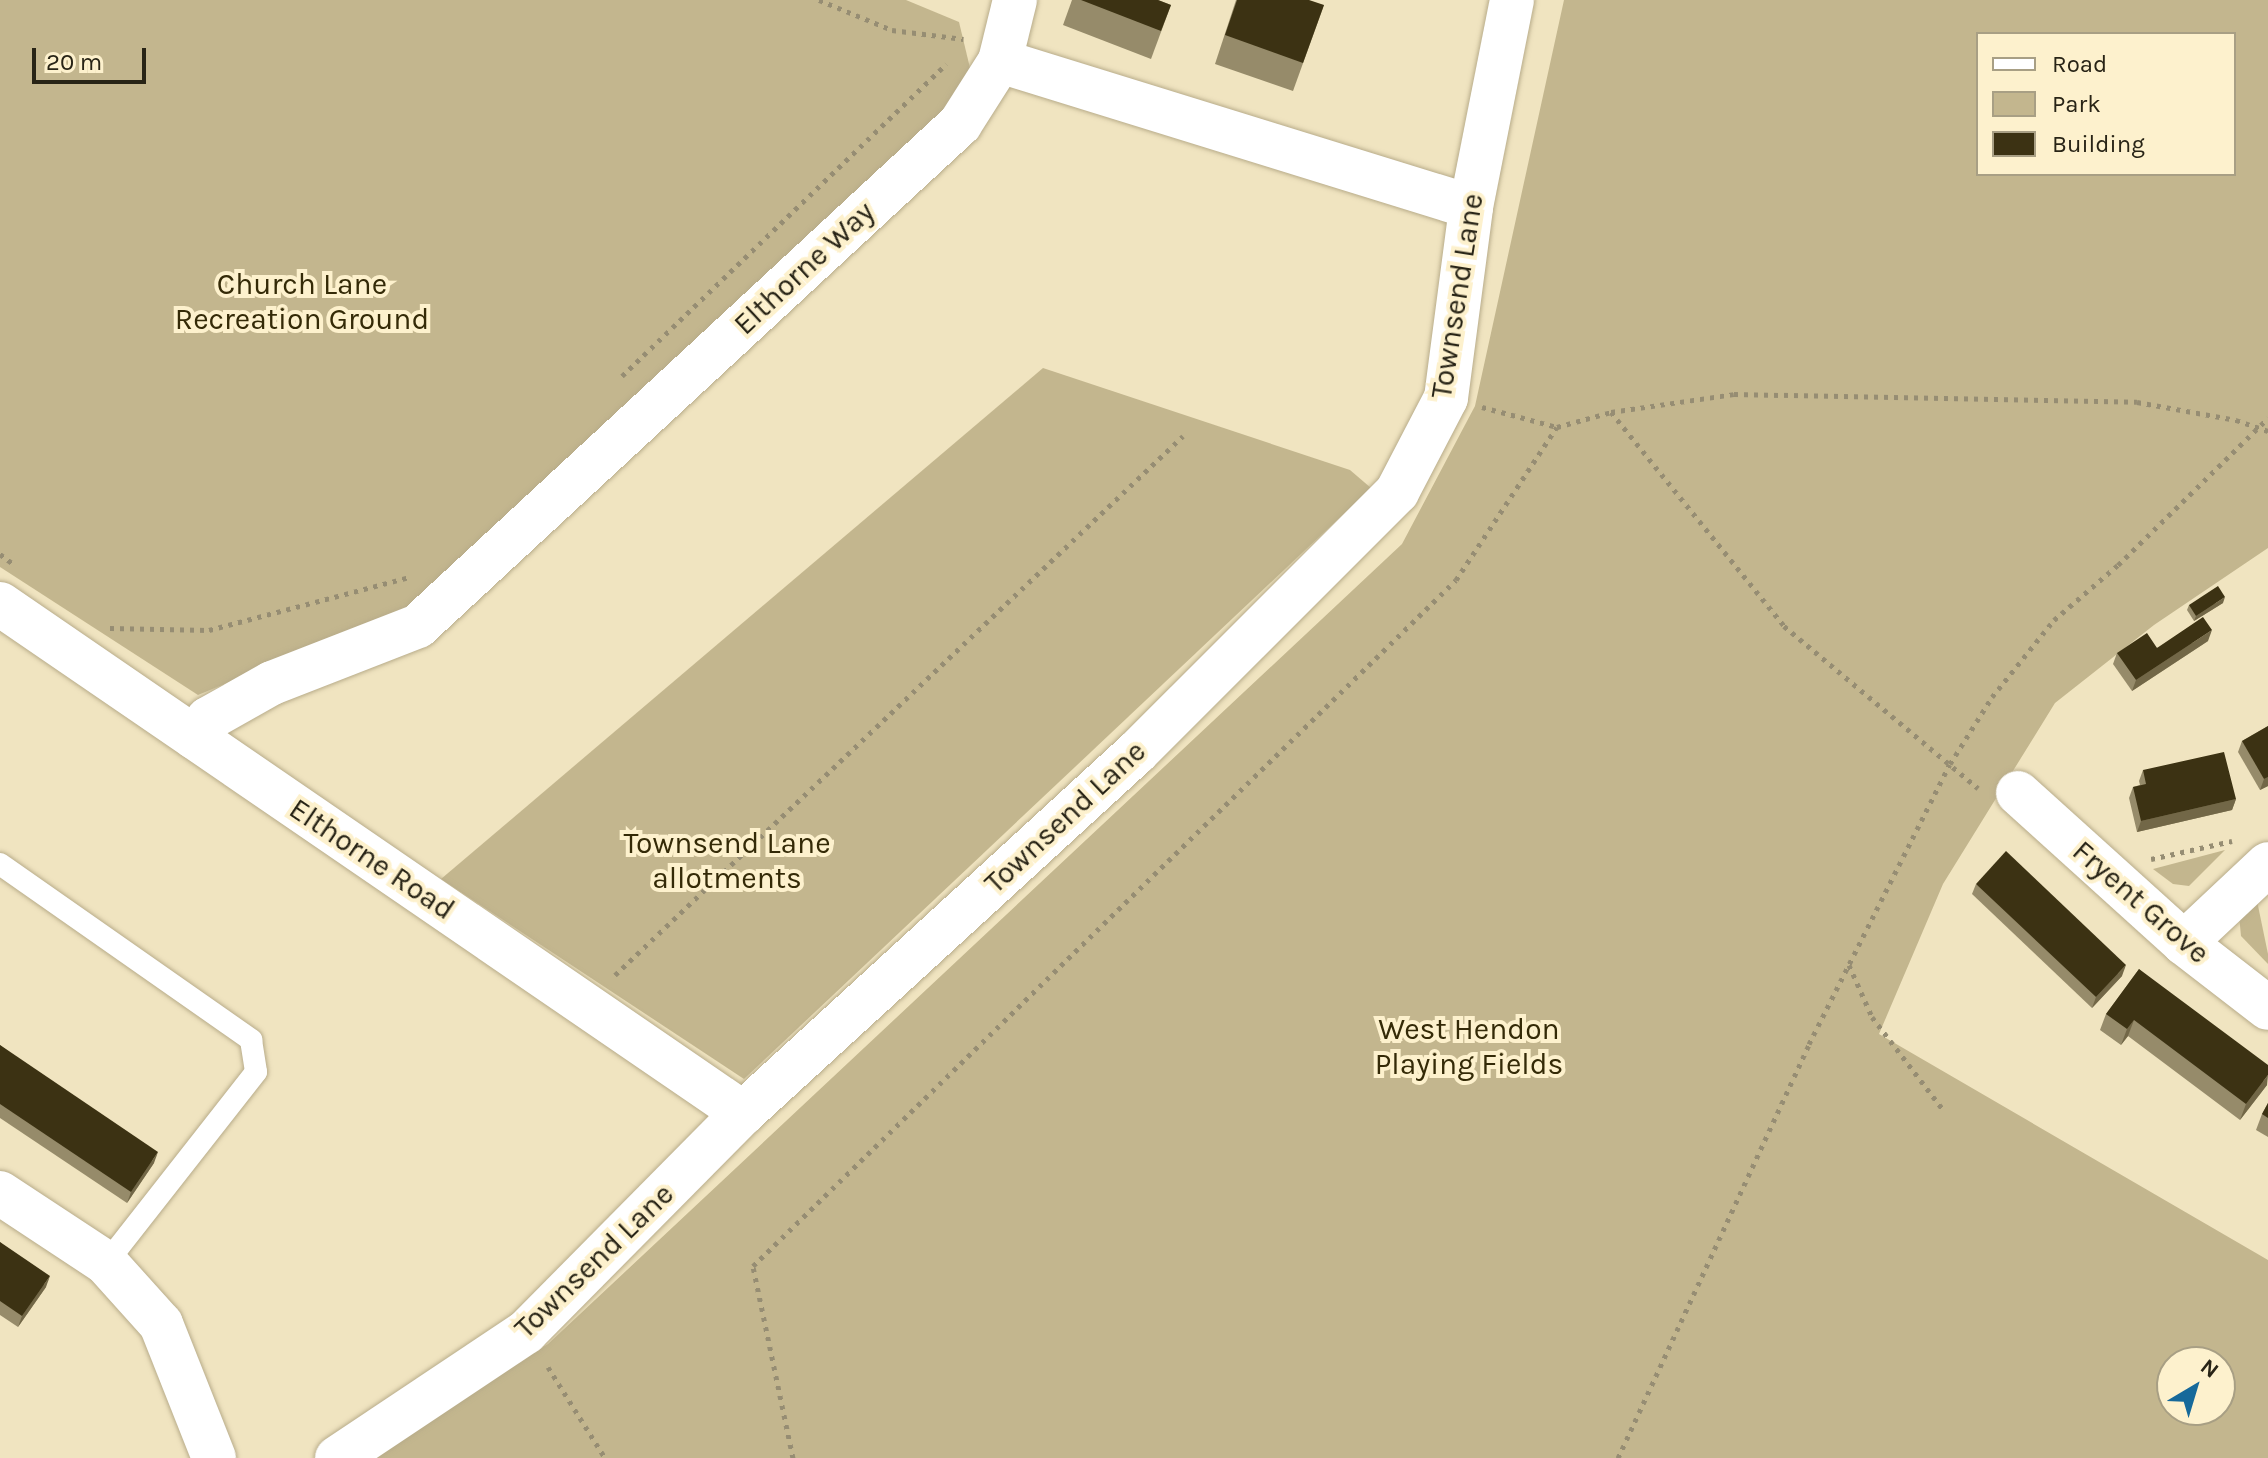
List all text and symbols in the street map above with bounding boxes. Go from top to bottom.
scale bar [36,32,150,82]
legend [1976,32,2236,176]
text: 20 m [46,48,102,76]
text: Road [2052,50,2107,78]
text: Park [2052,90,2101,118]
text: Building [2052,130,2145,158]
street label: Townsend Lane [1423,191,1491,401]
street label: Elthorne Way [726,194,882,342]
park label: Church Lane Recreation Ground [175,266,429,336]
street label: Townsend Lane [977,733,1153,901]
street label: Elthorne Road [283,791,461,927]
park label: Townsend Lane allotments [623,825,831,896]
street label: Fryent Grove [2065,833,2217,971]
park label: West Hendon Playing Fields [1375,1011,1563,1082]
street label: Townsend Lane [507,1176,681,1346]
north arrow [2156,1346,2236,1426]
text: N [2195,1354,2224,1384]

